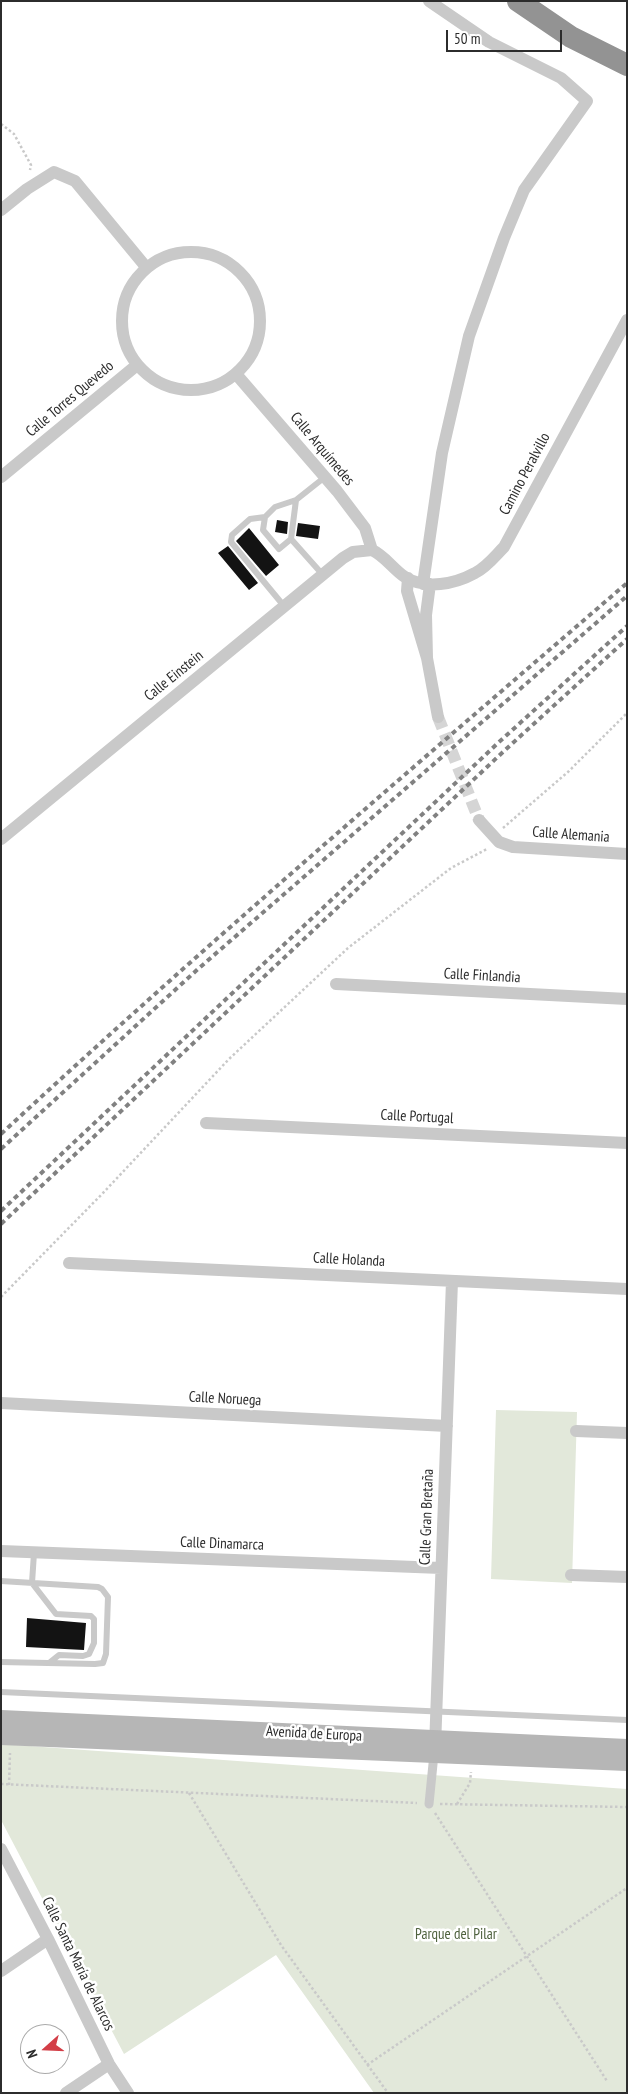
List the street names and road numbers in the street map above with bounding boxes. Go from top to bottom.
street label: Calle Torres Quevedo [22,357,118,441]
street label: Calle Arquímedes [286,409,358,489]
street label: Camino Peralvillo [496,430,554,518]
street label: Calle Einstein [141,647,207,705]
street label: Calle Alemania [532,823,610,847]
street label: Calle Finlandia [443,965,521,987]
street label: Calle Portugal [380,1106,454,1128]
street label: Calle Holanda [313,1249,385,1271]
street label: Calle Noruega [188,1388,262,1410]
street label: Calle Gran Bretaña [416,1469,438,1565]
street label: Calle Dinamarca [180,1534,264,1554]
street label: Avenida de Europa [266,1722,362,1746]
street label: Calle Santa María de Alarcos [38,1894,118,2034]

